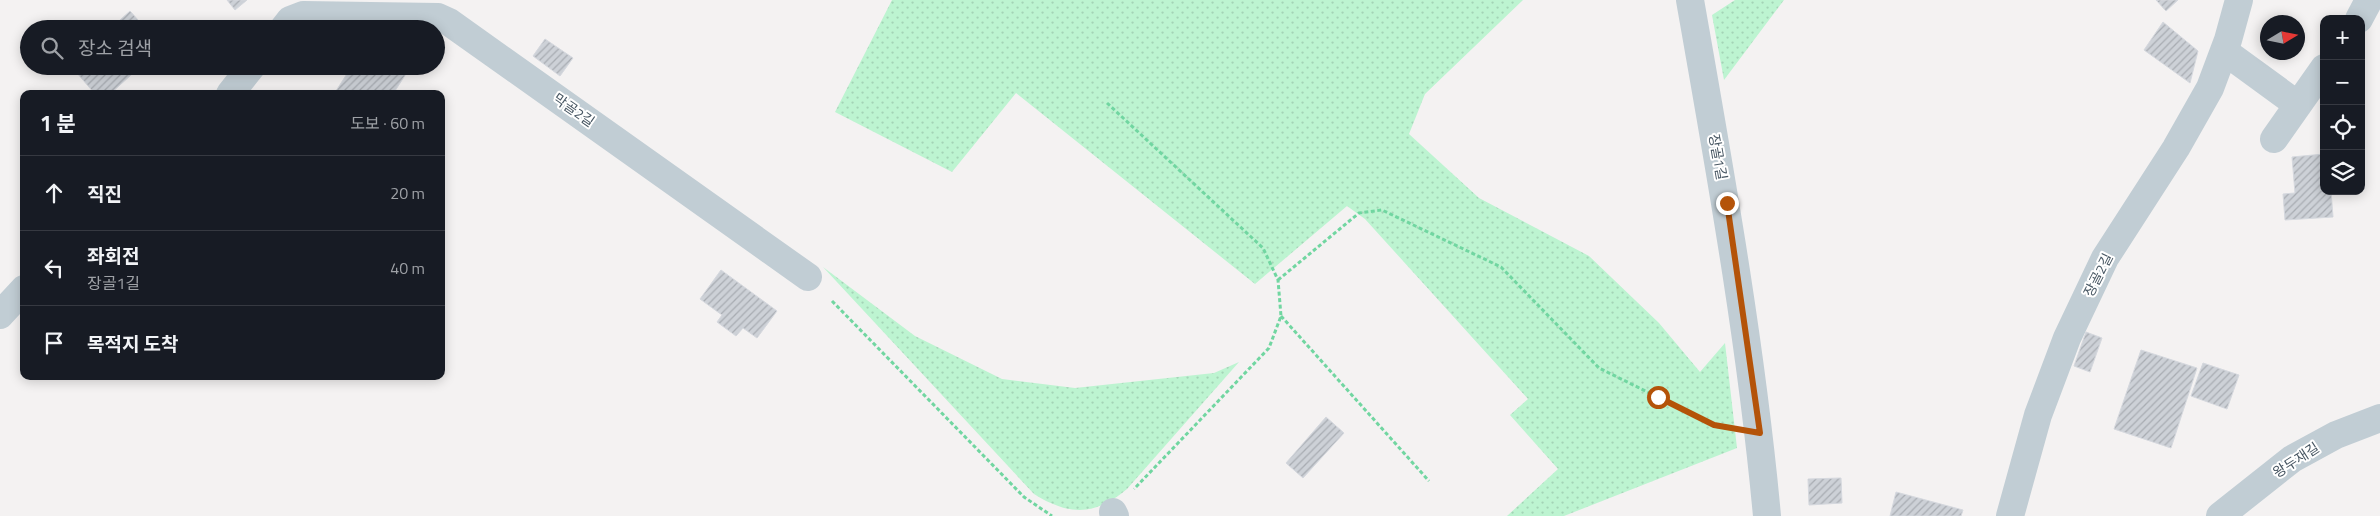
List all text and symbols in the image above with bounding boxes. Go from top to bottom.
north arrow [2260,15,2305,60]
map controls [2320,15,2365,195]
button: + [2320,15,2365,60]
search box [20,20,445,75]
text: 장소 검색 [78,33,152,62]
icon: search [38,34,66,62]
button: − [2320,60,2365,105]
street label: 막골2길 [549,88,599,132]
button: locate [2320,105,2365,150]
text: 1 분 [40,107,76,139]
text: 도보 · 60 m [350,111,425,135]
street label: 장골1길 [1704,132,1733,182]
button: layers [2320,150,2365,195]
icon: ahead [40,179,68,207]
text: 직진 [87,179,122,208]
text: 20 m [390,181,425,205]
route end [1716,192,1739,215]
text: 좌회전 [87,241,139,270]
street label: 장골2길 [2078,249,2117,300]
icon: left [40,254,68,282]
text: 40 m [390,256,425,280]
text: 장골1길 [87,271,140,295]
icon: arrive [40,329,68,357]
text: 목적지 도착 [87,329,179,358]
route start [1647,386,1670,409]
street label: 왕두재길 [2268,437,2323,482]

